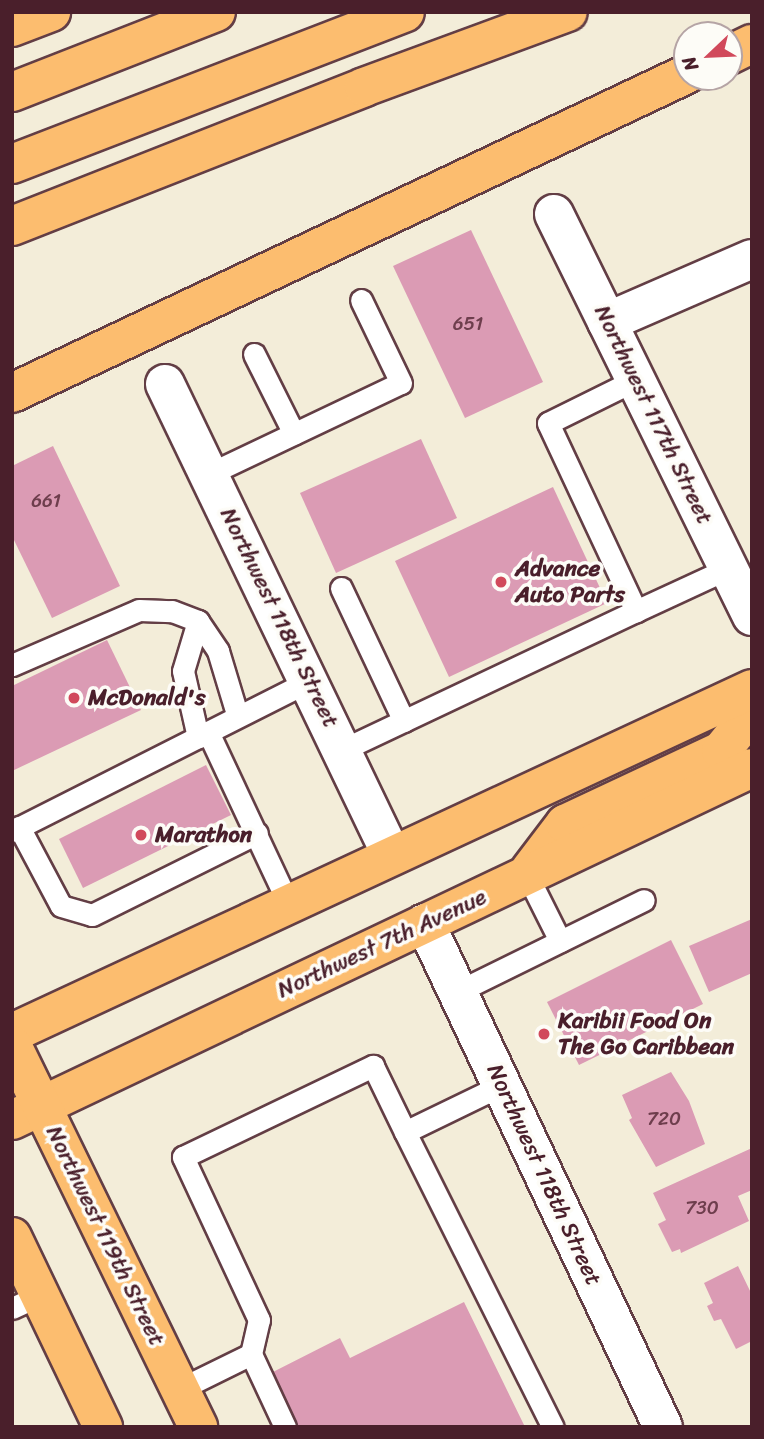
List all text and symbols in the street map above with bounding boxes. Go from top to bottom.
north arrow [673,21,743,91]
text: N [672,51,708,76]
street label: Northwest 117th Street [588,301,718,529]
house number: 651 [453,313,483,335]
house number: 661 [31,490,61,512]
street label: Northwest 118th Street [214,504,344,732]
place label: Advance Auto Parts [515,555,625,609]
marker: Advance Auto Parts [493,574,509,590]
place label: McDonald's [88,684,206,712]
marker: McDonald's [66,690,82,706]
place label: Marathon [155,821,252,849]
marker: Marathon [133,827,149,843]
street label: Northwest 7th Avenue [273,883,491,1005]
place label: Karibii Food On The Go Caribbean [558,1007,734,1061]
marker: Karibii Food On The Go Caribbean [536,1026,552,1042]
street label: Northwest 118th Street [481,1060,607,1290]
house number: 720 [647,1108,681,1130]
street label: Northwest 119th Street [40,1121,170,1351]
house number: 730 [685,1197,719,1219]

